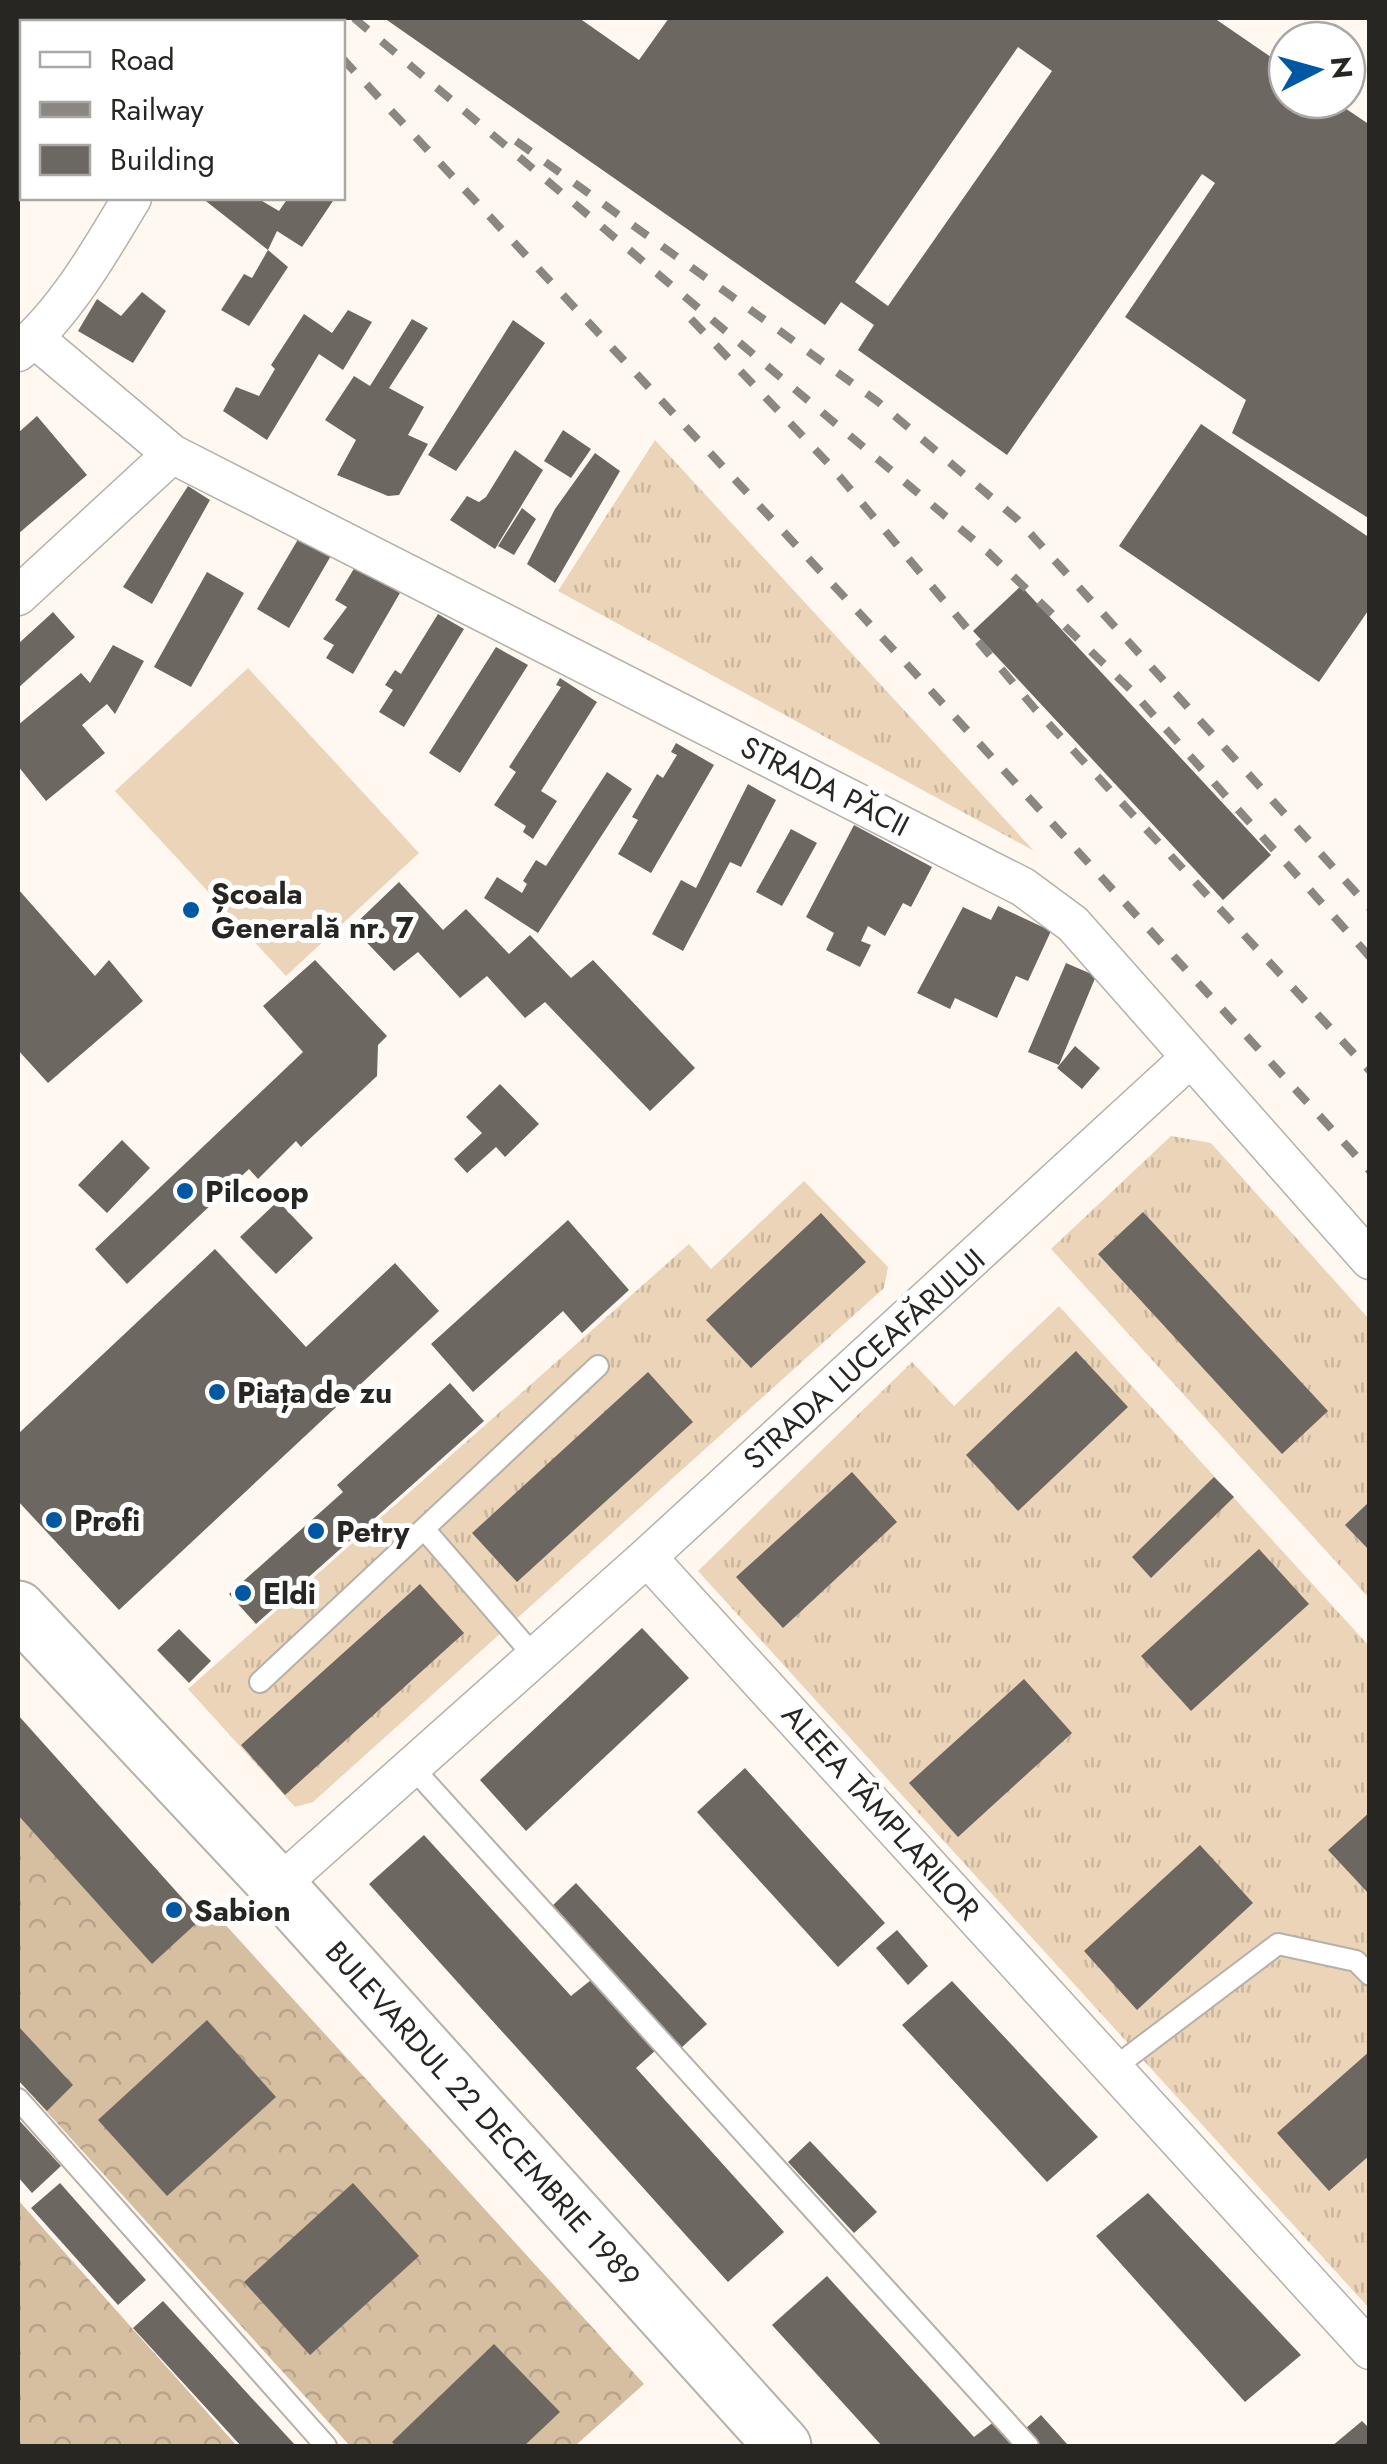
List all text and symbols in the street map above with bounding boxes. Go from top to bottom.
legend [20,20,345,200]
north arrow [1267,20,1367,120]
text: Road [110,38,175,81]
text: N [1320,54,1363,81]
text: Railway [110,88,205,131]
text: Building [110,138,215,181]
street label: STRADA PĂCII [733,725,917,847]
place label: Școala Generală nr. 7 [211,872,414,949]
marker: Școala Generală nr. 7 [180,899,202,921]
place label: Pilcoop [205,1170,309,1213]
marker: Pilcoop [174,1180,196,1202]
street label: STRADA LUCEAFĂRULUI [734,1239,994,1479]
place label: Piața de zu [237,1371,392,1414]
marker: Piața de zu [206,1381,228,1403]
place label: Profi [74,1499,140,1542]
marker: Profi [43,1509,65,1531]
place label: Petry [336,1510,410,1553]
marker: Petry [305,1520,327,1542]
place label: Eldi [263,1572,316,1615]
marker: Eldi [232,1582,254,1604]
street label: ALEEA TÂMPLARILOR [772,1694,990,1930]
place label: Sabion [194,1889,291,1932]
marker: Sabion [163,1899,185,1921]
street label: BULEVARDUL 22 DECEMBRIE 1989 [316,1931,650,2297]

